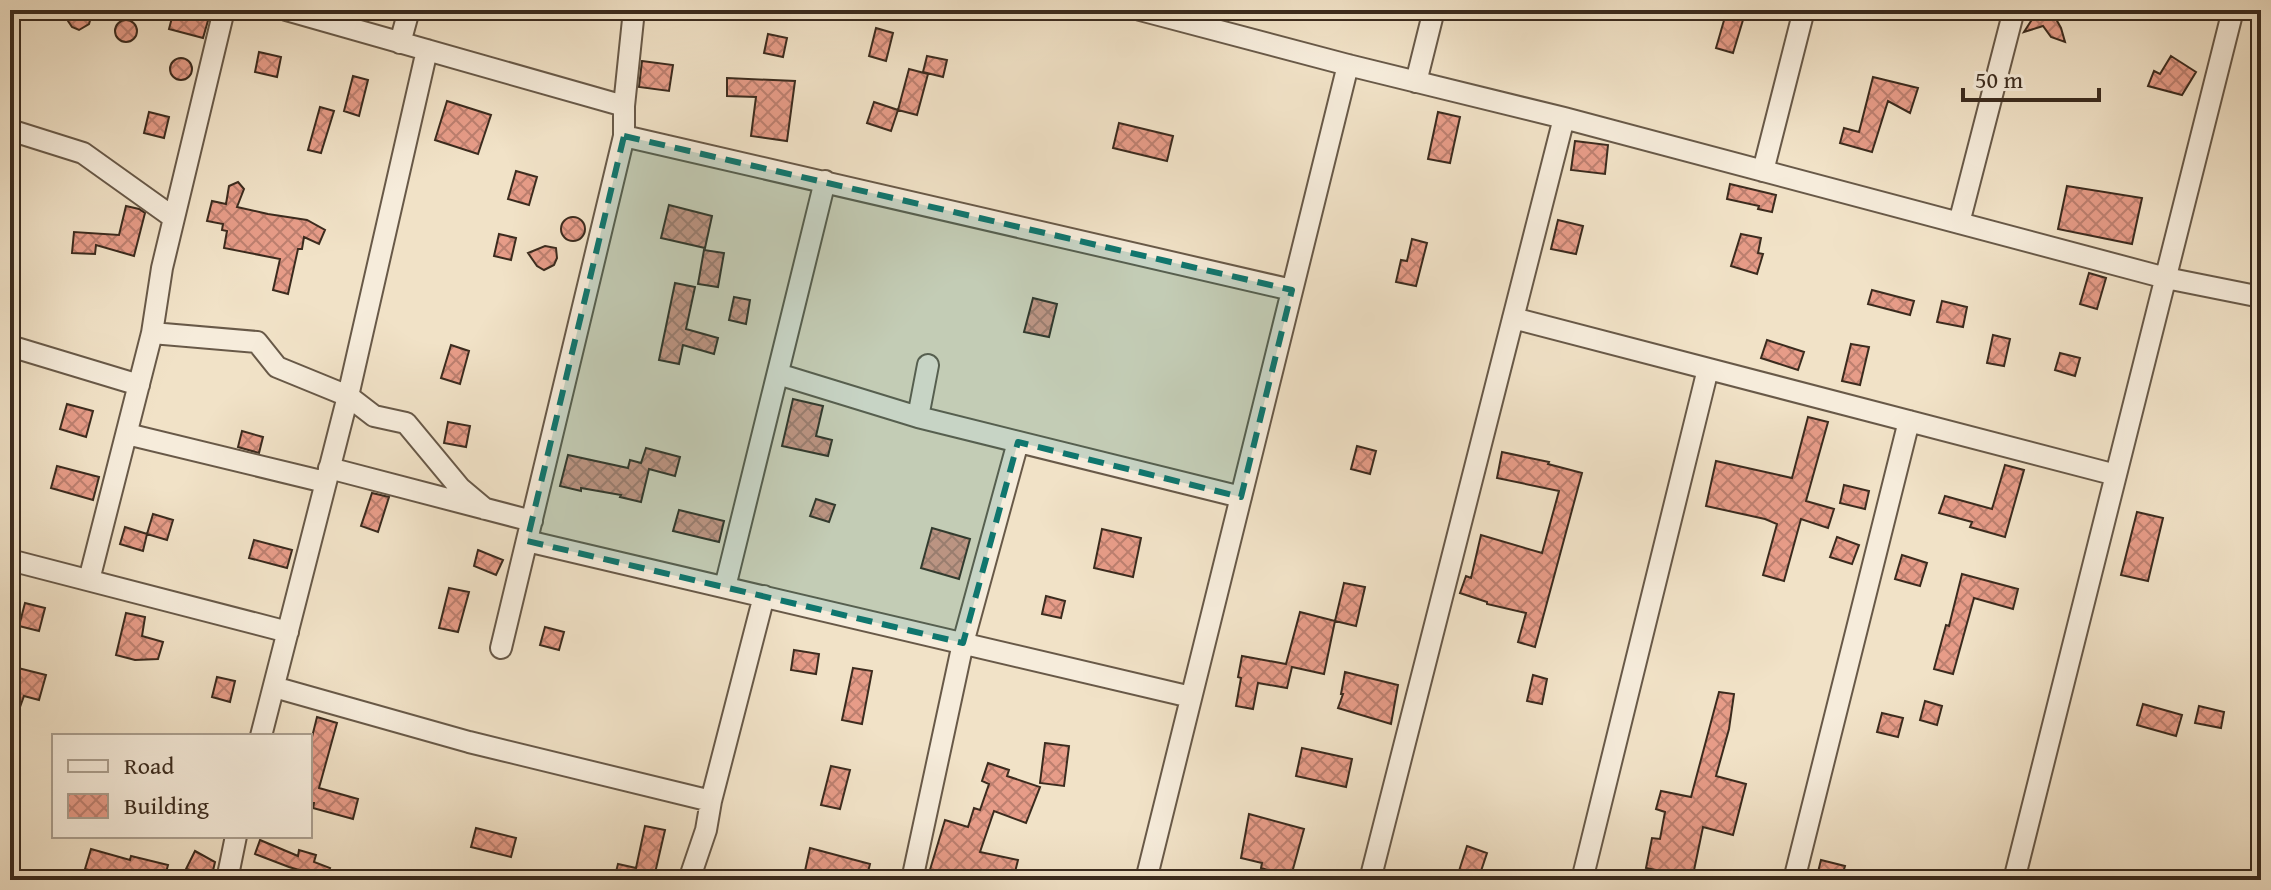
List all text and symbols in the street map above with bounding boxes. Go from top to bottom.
scale bar [1963,52,2099,102]
text: 50 m [1975,62,2023,97]
legend [52,734,312,838]
text: Road [124,748,174,783]
text: Building [124,788,209,823]

